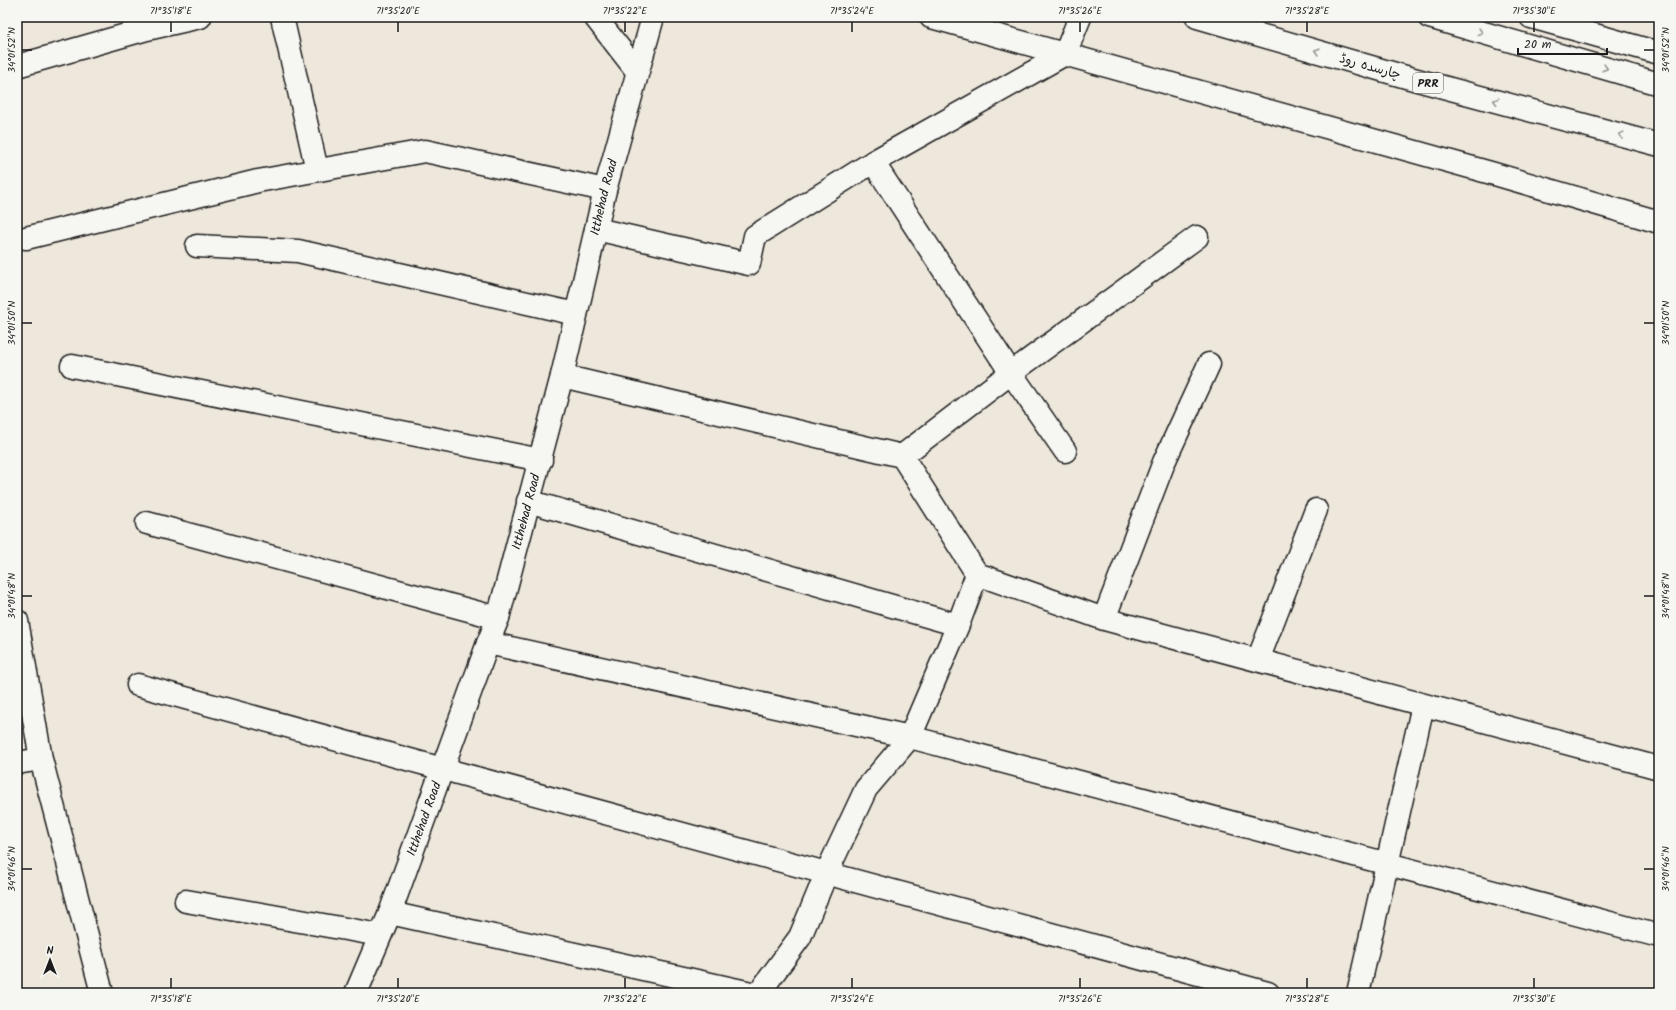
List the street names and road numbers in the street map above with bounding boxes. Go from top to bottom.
street label: چارسدہ روڈ [1337,48,1403,86]
road number: PRR [1413,73,1443,93]
street label: Itthehad Road [584,156,624,237]
street label: Itthehad Road [506,471,546,552]
street label: Itthehad Road [401,778,447,859]

